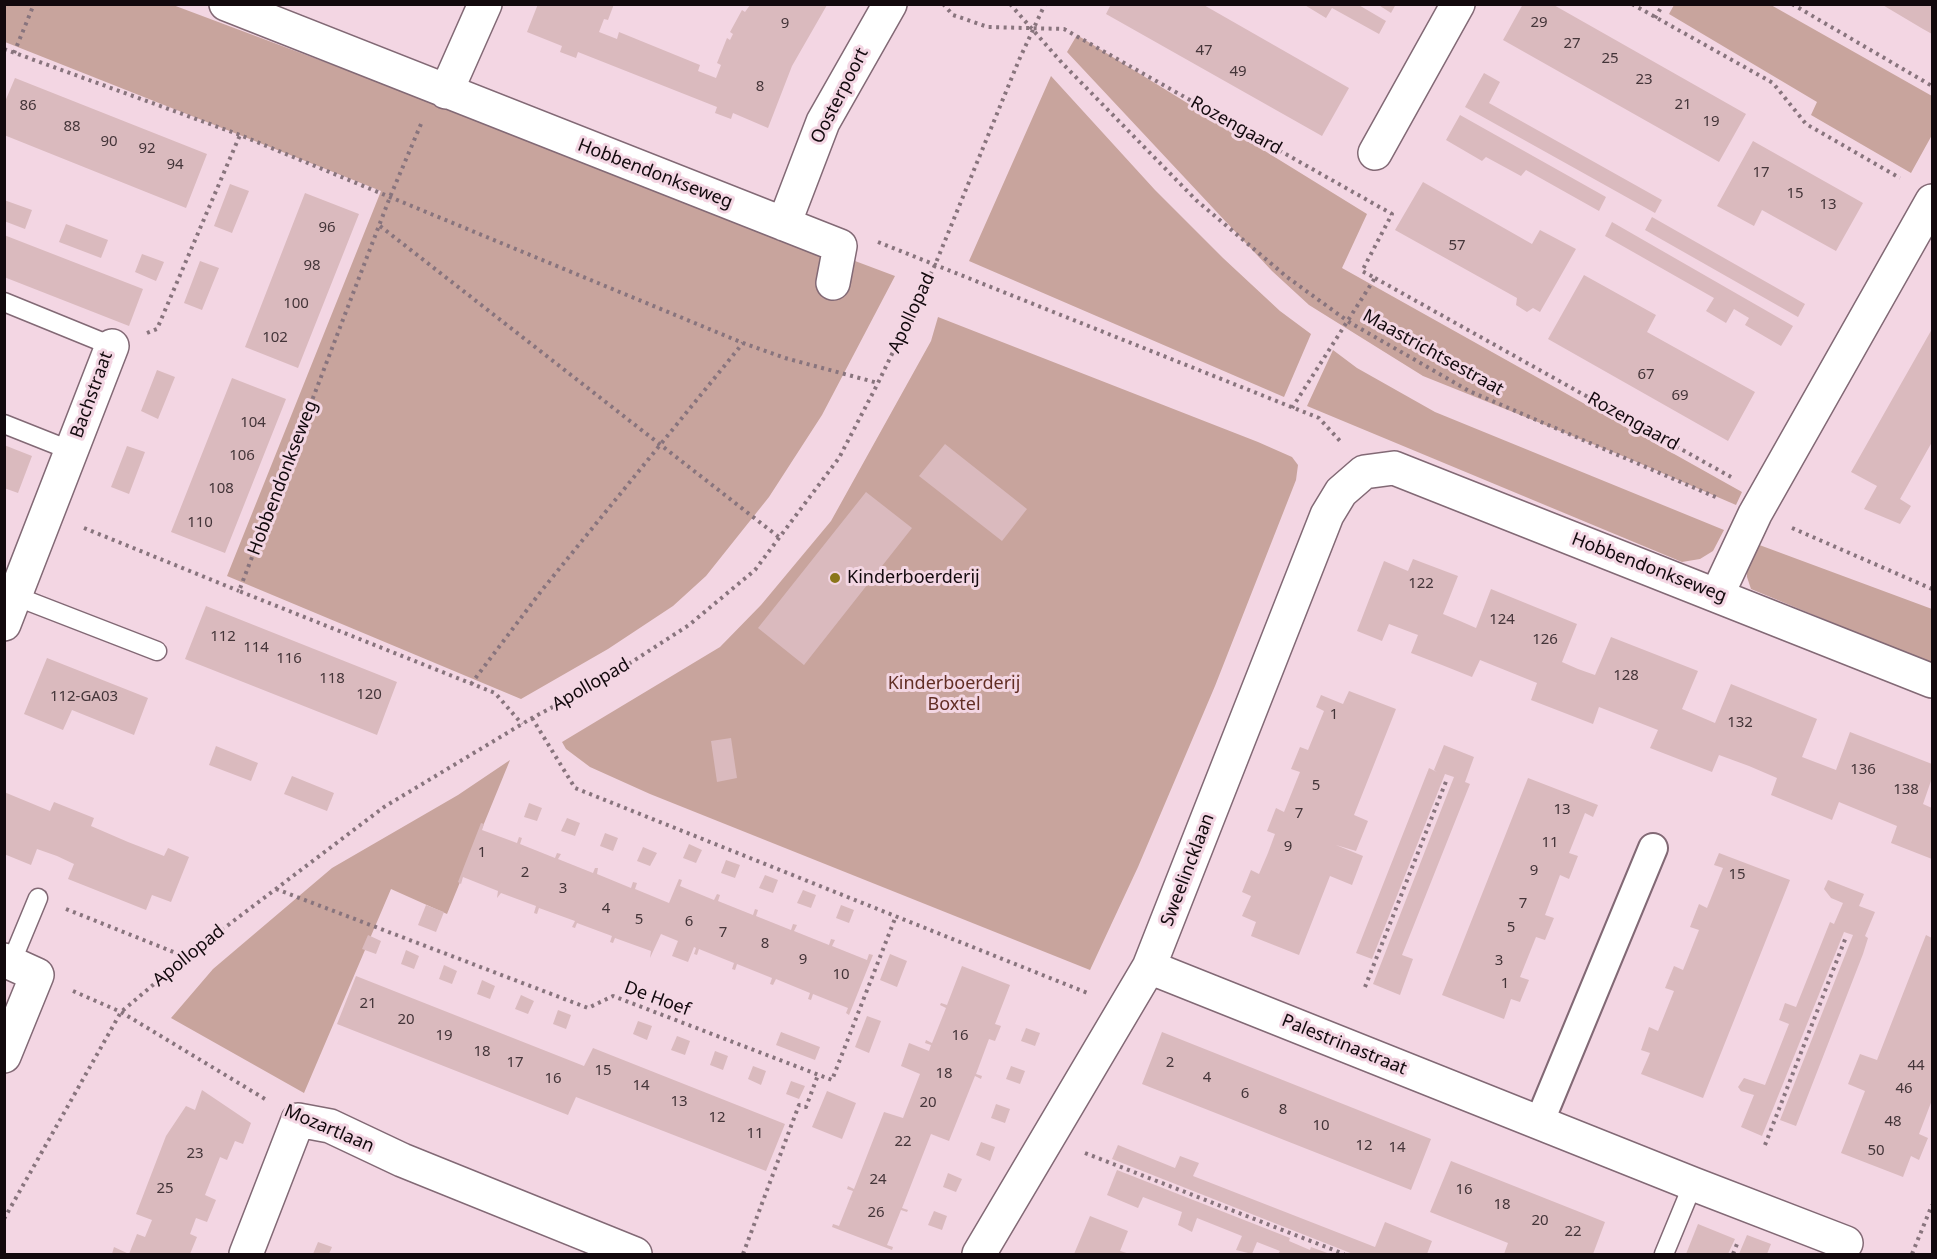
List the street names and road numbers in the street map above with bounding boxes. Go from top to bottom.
street label: Oosterpoort [807,45,873,147]
street label: Rozengaard [1187,92,1285,160]
street label: Hobbendonkseweg [575,135,735,213]
street label: Apollopad [884,270,940,356]
street label: Maastrichtsestraat [1359,305,1507,401]
street label: Bachstraat [66,349,118,441]
street label: Rozengaard [1584,388,1682,456]
street label: Hobbendonkseweg [244,398,322,558]
street label: Hobbendonkseweg [1569,529,1729,607]
street label: Apollopad [548,654,634,716]
street label: Sweelincklaan [1157,811,1219,929]
street label: Apollopad [149,921,229,991]
street label: De Hoef [621,977,693,1021]
street label: Palestrinastraat [1278,1010,1410,1080]
street label: Mozartlaan [281,1100,377,1158]

